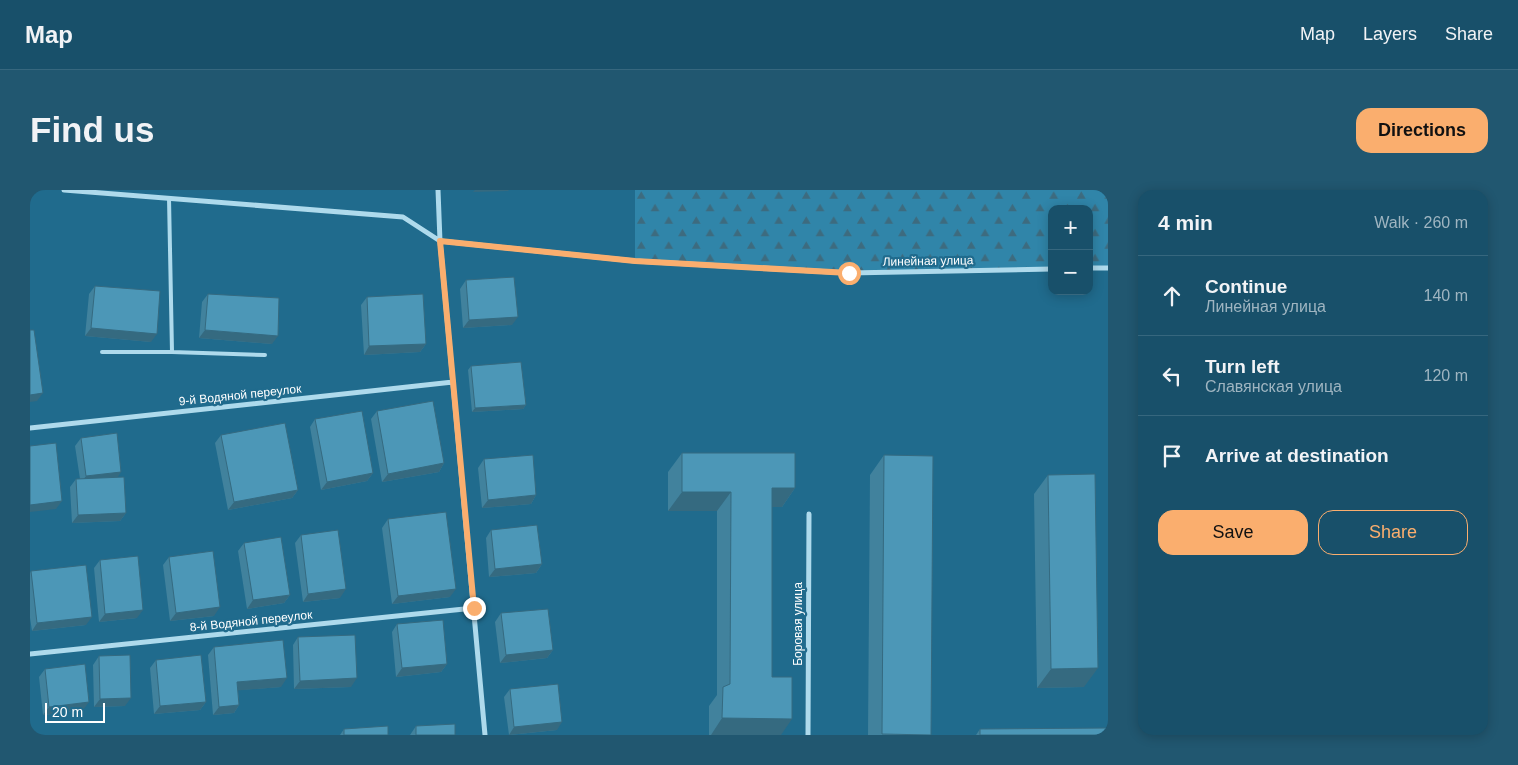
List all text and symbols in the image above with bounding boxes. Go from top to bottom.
text: Map [25,21,73,48]
text: Map [1300,24,1335,44]
text: Layers [1363,24,1417,44]
text: Share [1445,24,1493,44]
button: Directions [1356,108,1488,153]
text: Find us [30,110,154,149]
map controls [1048,205,1093,295]
button: + [1048,205,1093,250]
text: 4 min [1158,211,1213,234]
text: Walk · 260 m [1374,214,1468,231]
button: − [1048,250,1093,295]
street label: Линейная улица [883,253,974,269]
route start [838,262,861,285]
text: Continue [1205,276,1287,297]
icon: ahead [1158,282,1186,310]
text: 140 m [1424,287,1468,304]
text: Линейная улица [1205,298,1326,315]
text: Turn left [1205,356,1280,377]
icon: left [1158,362,1186,390]
text: 120 m [1424,367,1468,384]
text: Славянская улица [1205,378,1342,395]
street label: 9-й Водяной переулок [178,382,303,408]
icon: arrive [1158,442,1186,470]
text: Arrive at destination [1205,445,1389,466]
button: Save [1158,510,1308,555]
button: Share [1318,510,1468,555]
street label: Боровая улица [791,582,805,666]
route end [463,597,486,620]
street label: 8-й Водяной переулок [189,608,314,634]
scale bar [45,700,105,723]
text: 20 m [52,704,83,720]

